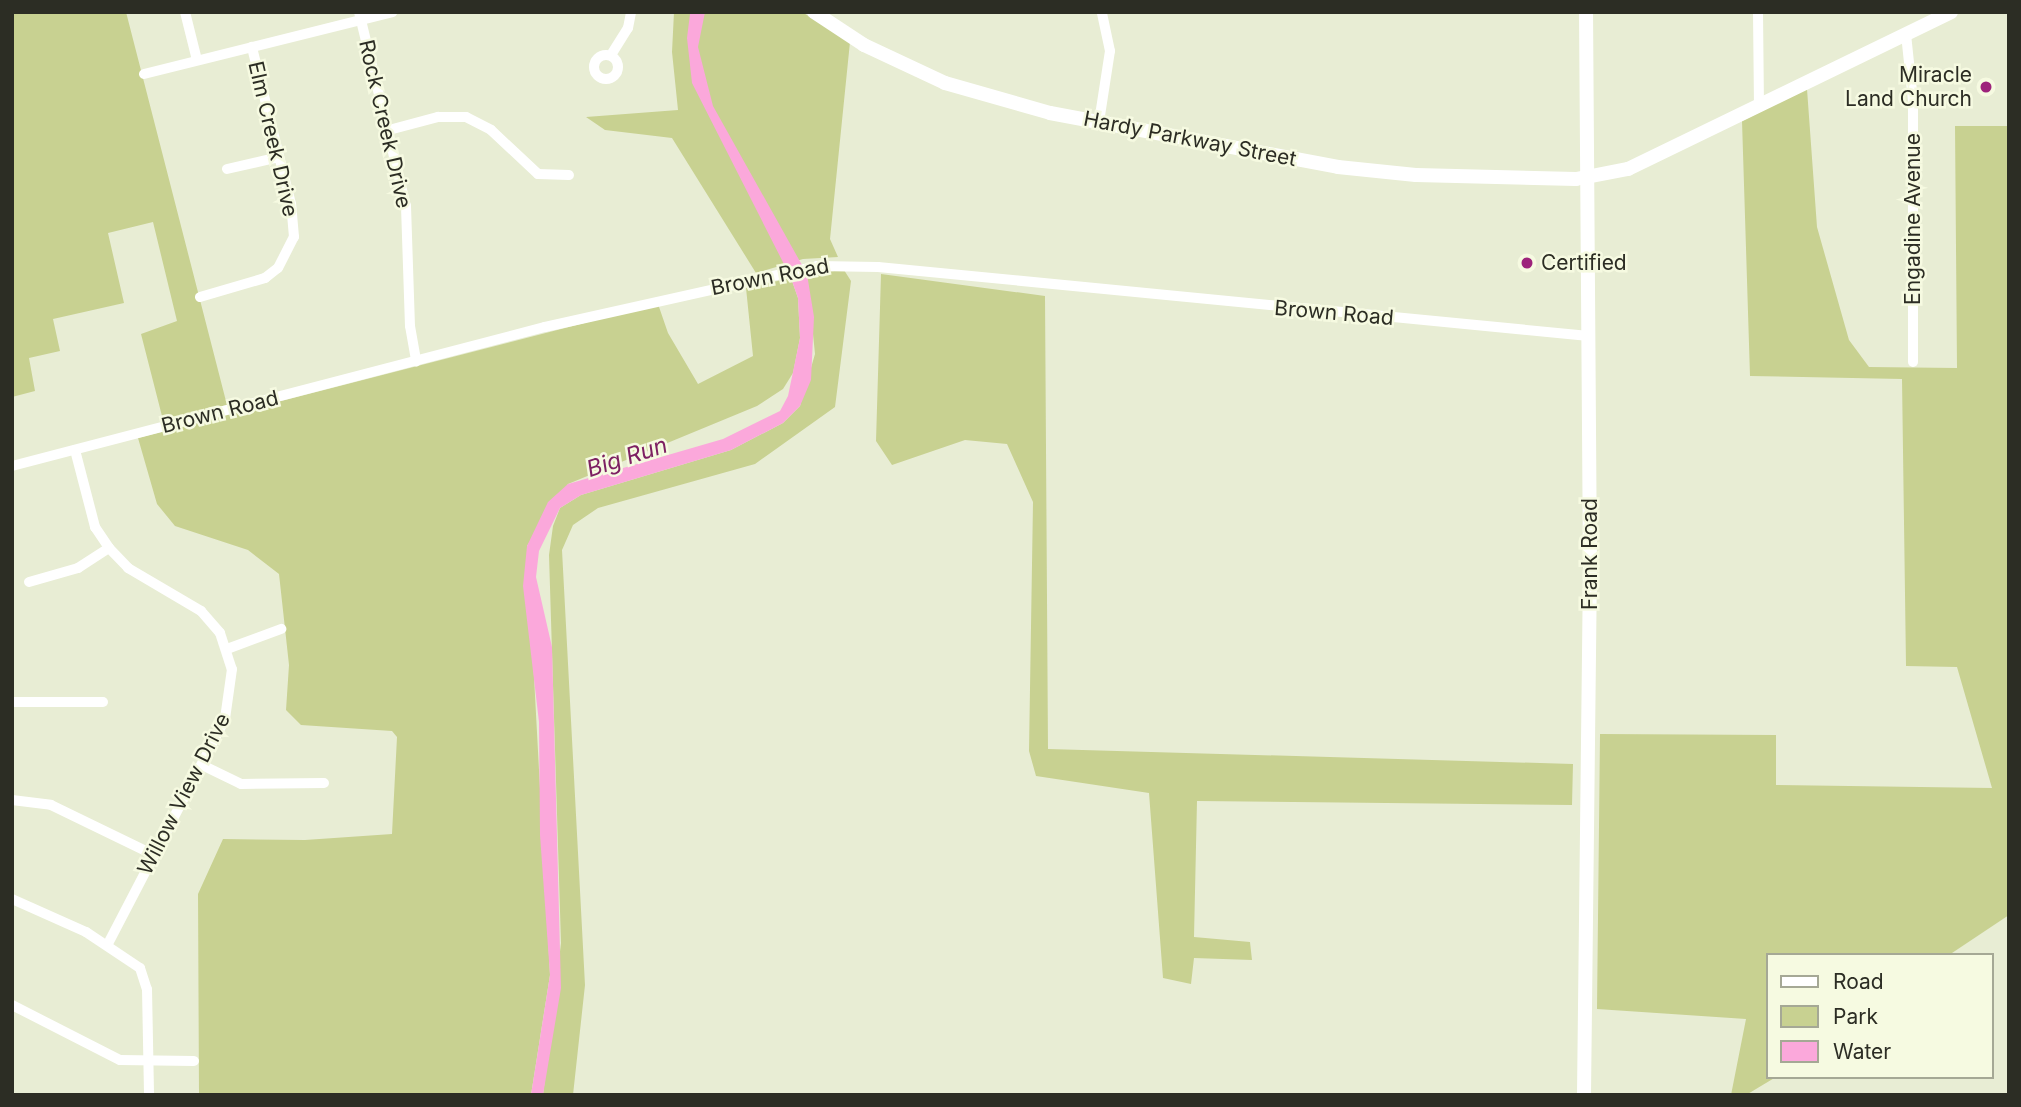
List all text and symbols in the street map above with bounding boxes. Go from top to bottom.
street label: Rock Creek Drive [353,37,417,211]
street label: Elm Creek Drive [243,59,303,219]
place label: Miracle Land Church [1845,62,1972,112]
marker: Miracle Land Church [1978,79,1994,95]
street label: Hardy Parkway Street [1081,106,1299,172]
street label: Engadine Avenue [1900,133,1926,305]
place label: Certified [1541,250,1627,276]
street label: Brown Road [709,253,831,301]
marker: Certified [1519,255,1535,271]
street label: Brown Road [1273,295,1395,331]
street label: Brown Road [159,385,281,439]
water label: Big Run [583,431,671,483]
street label: Frank Road [1577,498,1603,610]
street label: Willow View Drive [132,709,236,879]
legend [1766,953,1993,1079]
text: Road [1833,969,1884,994]
text: Park [1833,1004,1878,1029]
text: Water [1833,1039,1891,1064]

